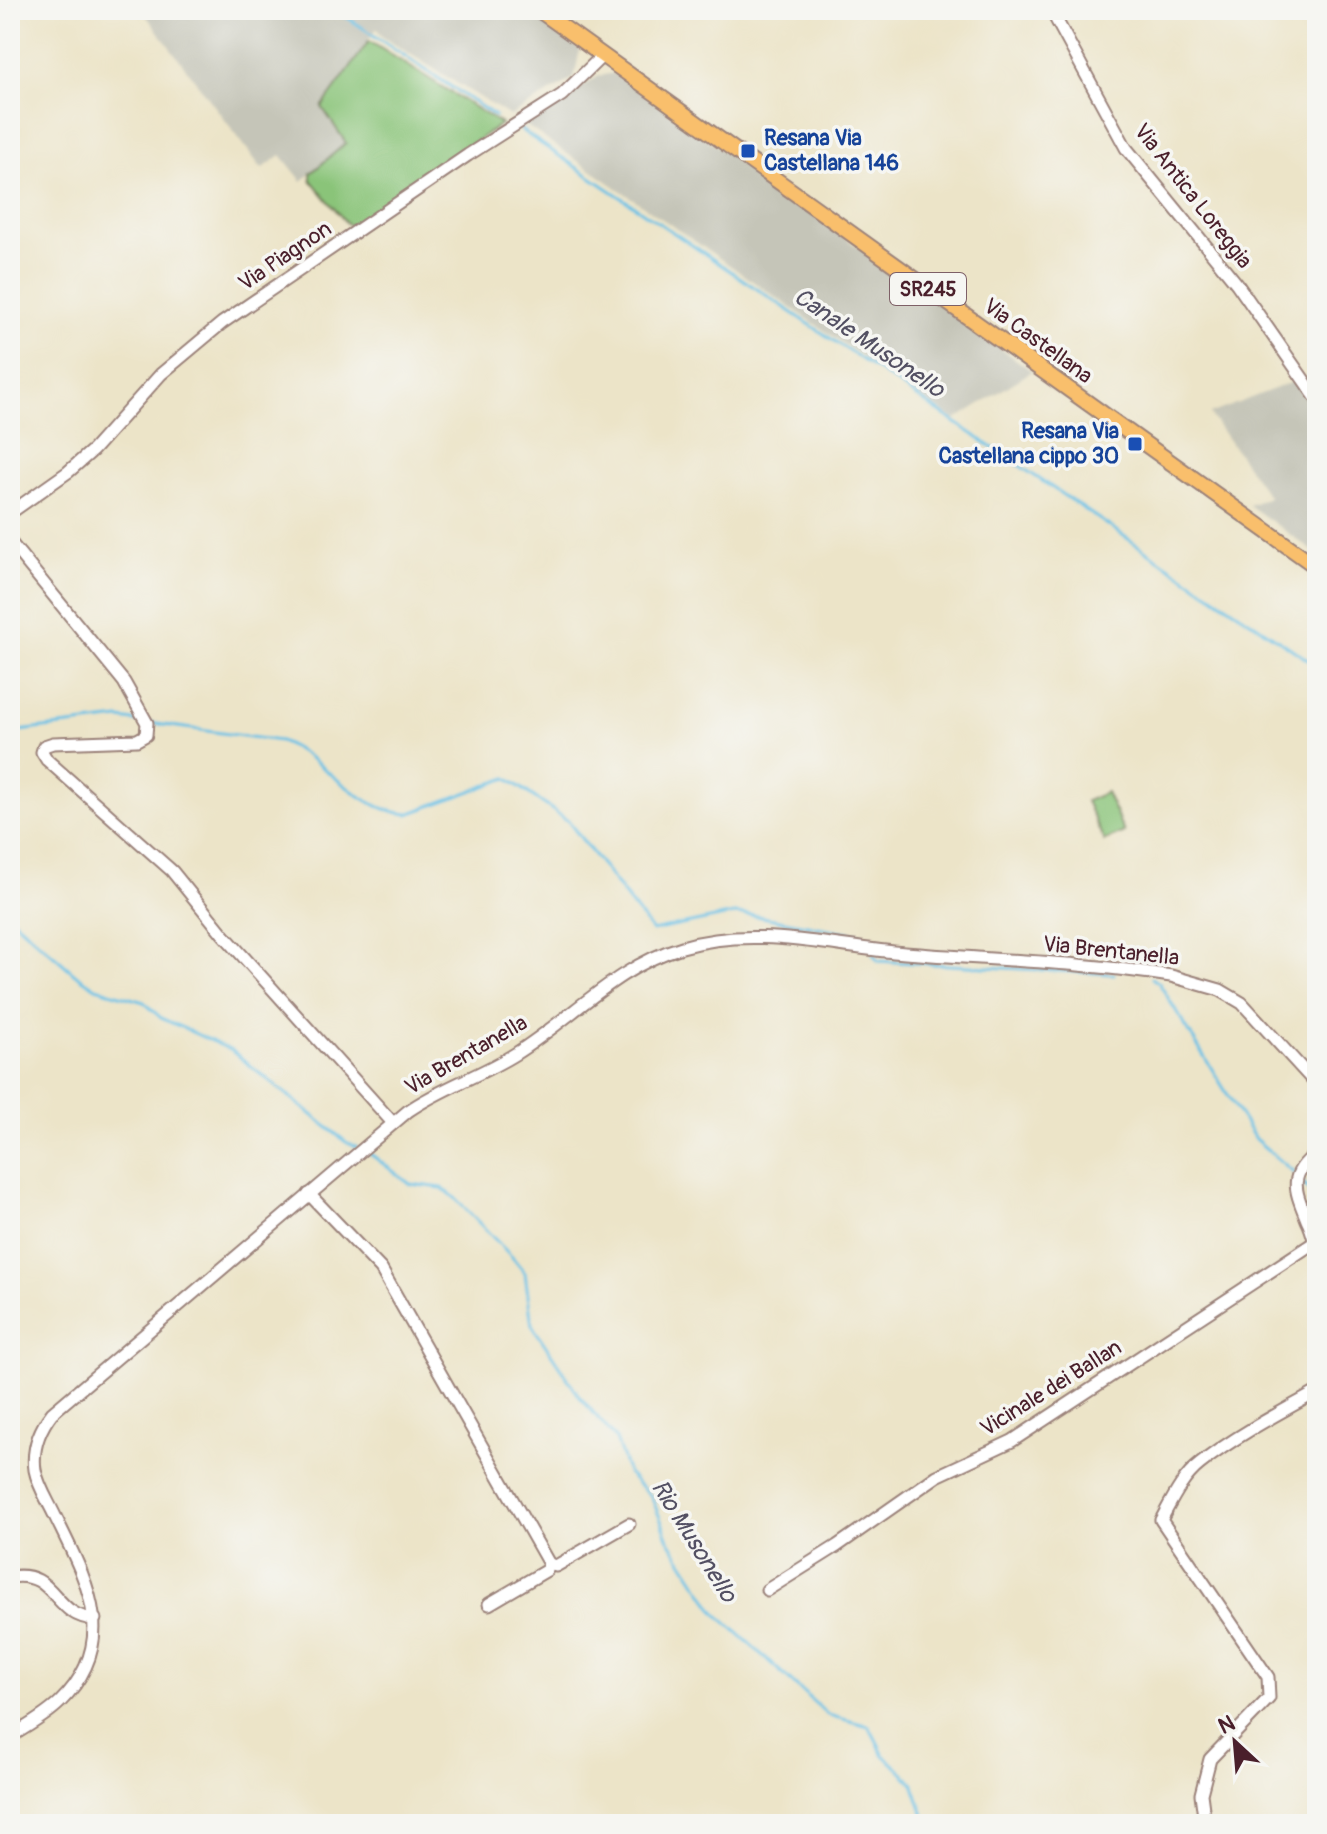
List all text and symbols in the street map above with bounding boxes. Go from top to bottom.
street label: Via Antica Loreggia [1128,118,1258,274]
place label: Resana Via Castellana 146 [764,124,899,177]
marker: Resana Via Castellana 146 [739,142,757,160]
street label: Via Piagnon [233,215,337,297]
road number: SR245 [890,273,966,305]
water label: Canale Musonello [788,282,951,405]
street label: Via Castellana [978,292,1098,390]
place label: Resana Via Castellana cippo 30 [938,417,1119,470]
marker: Resana Via Castellana cippo 30 [1126,435,1144,453]
street label: Via Brentanella [1041,930,1181,972]
street label: Via Brentanella [400,1009,532,1101]
street label: Vicinale dei Ballan [975,1333,1127,1443]
water label: Rio Musonello [645,1474,744,1609]
north arrow [1195,1702,1275,1782]
text: N [1214,1709,1240,1741]

